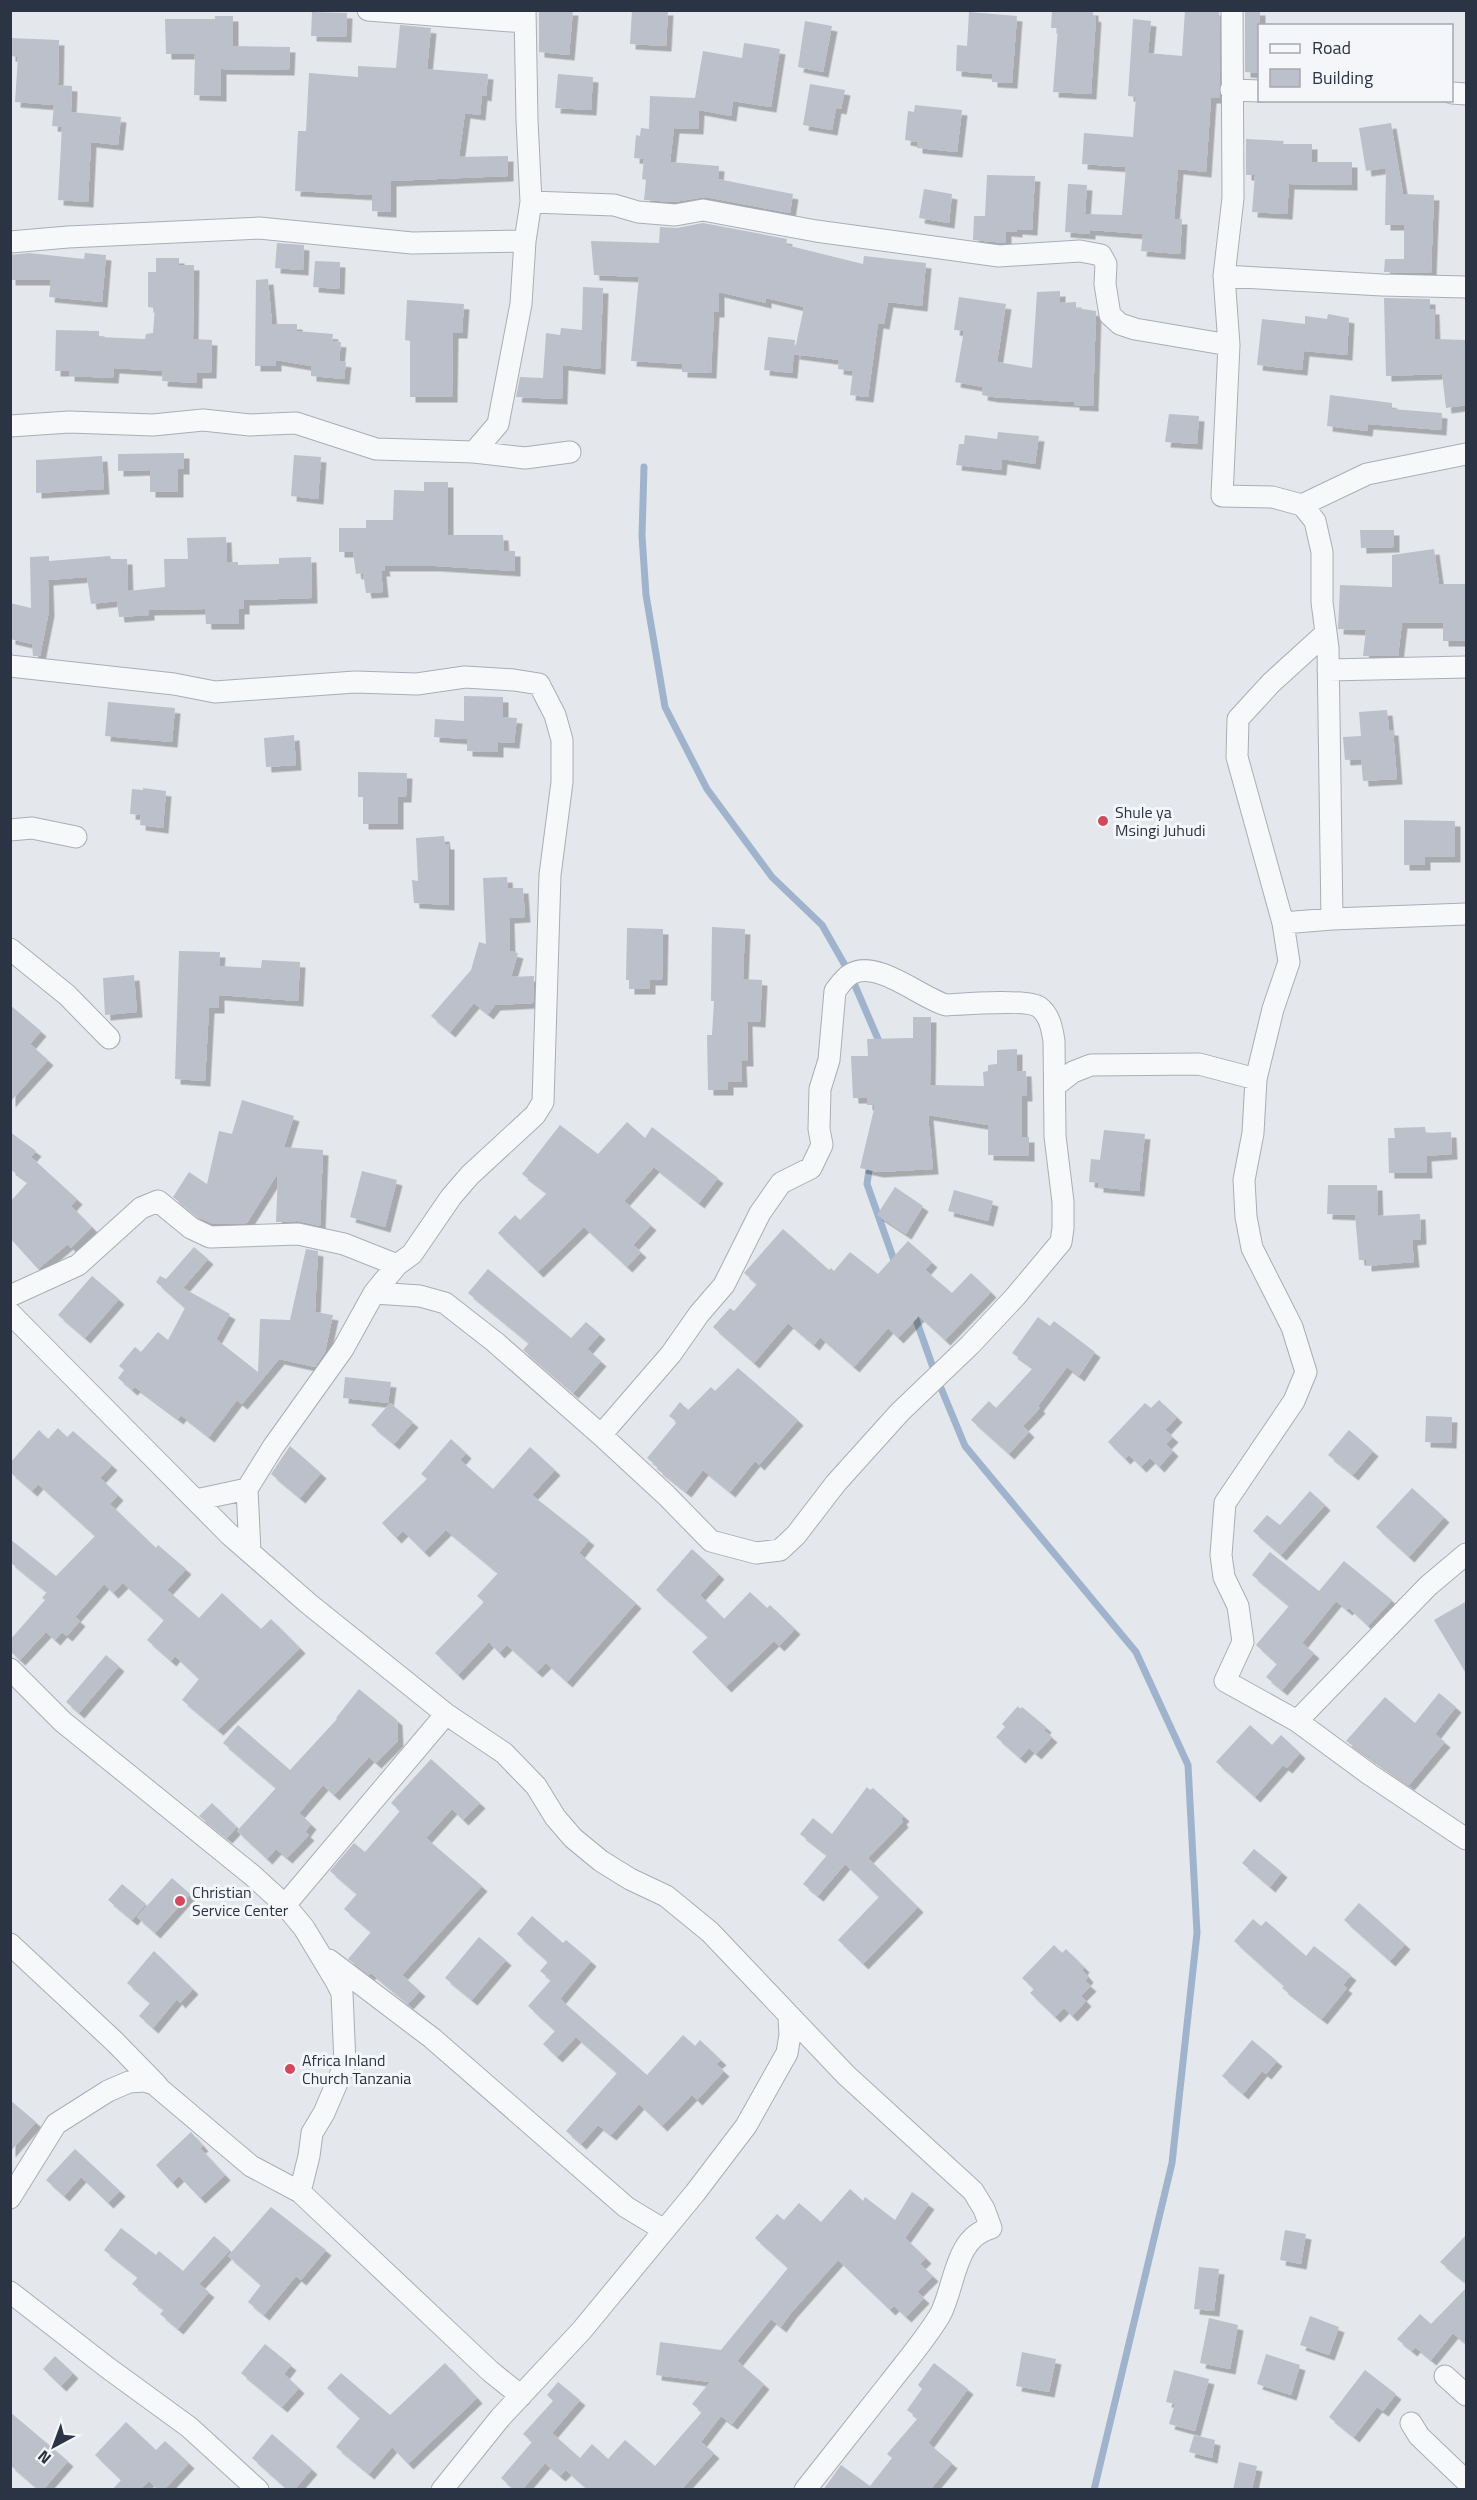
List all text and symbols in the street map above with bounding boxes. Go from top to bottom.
legend [1258,24,1453,102]
text: Road [1312,34,1351,61]
text: Building [1312,64,1373,91]
place label: Shule ya Msingi Juhudi [1115,800,1205,842]
marker: Shule ya Msingi Juhudi [1096,814,1110,828]
place label: Christian Service Center [192,1880,289,1922]
marker: Christian Service Center [173,1894,187,1908]
place label: Africa Inland Church Tanzania [302,2048,411,2090]
marker: Africa Inland Church Tanzania [283,2062,297,2076]
north arrow [24,2416,84,2476]
text: N [32,2445,56,2470]

